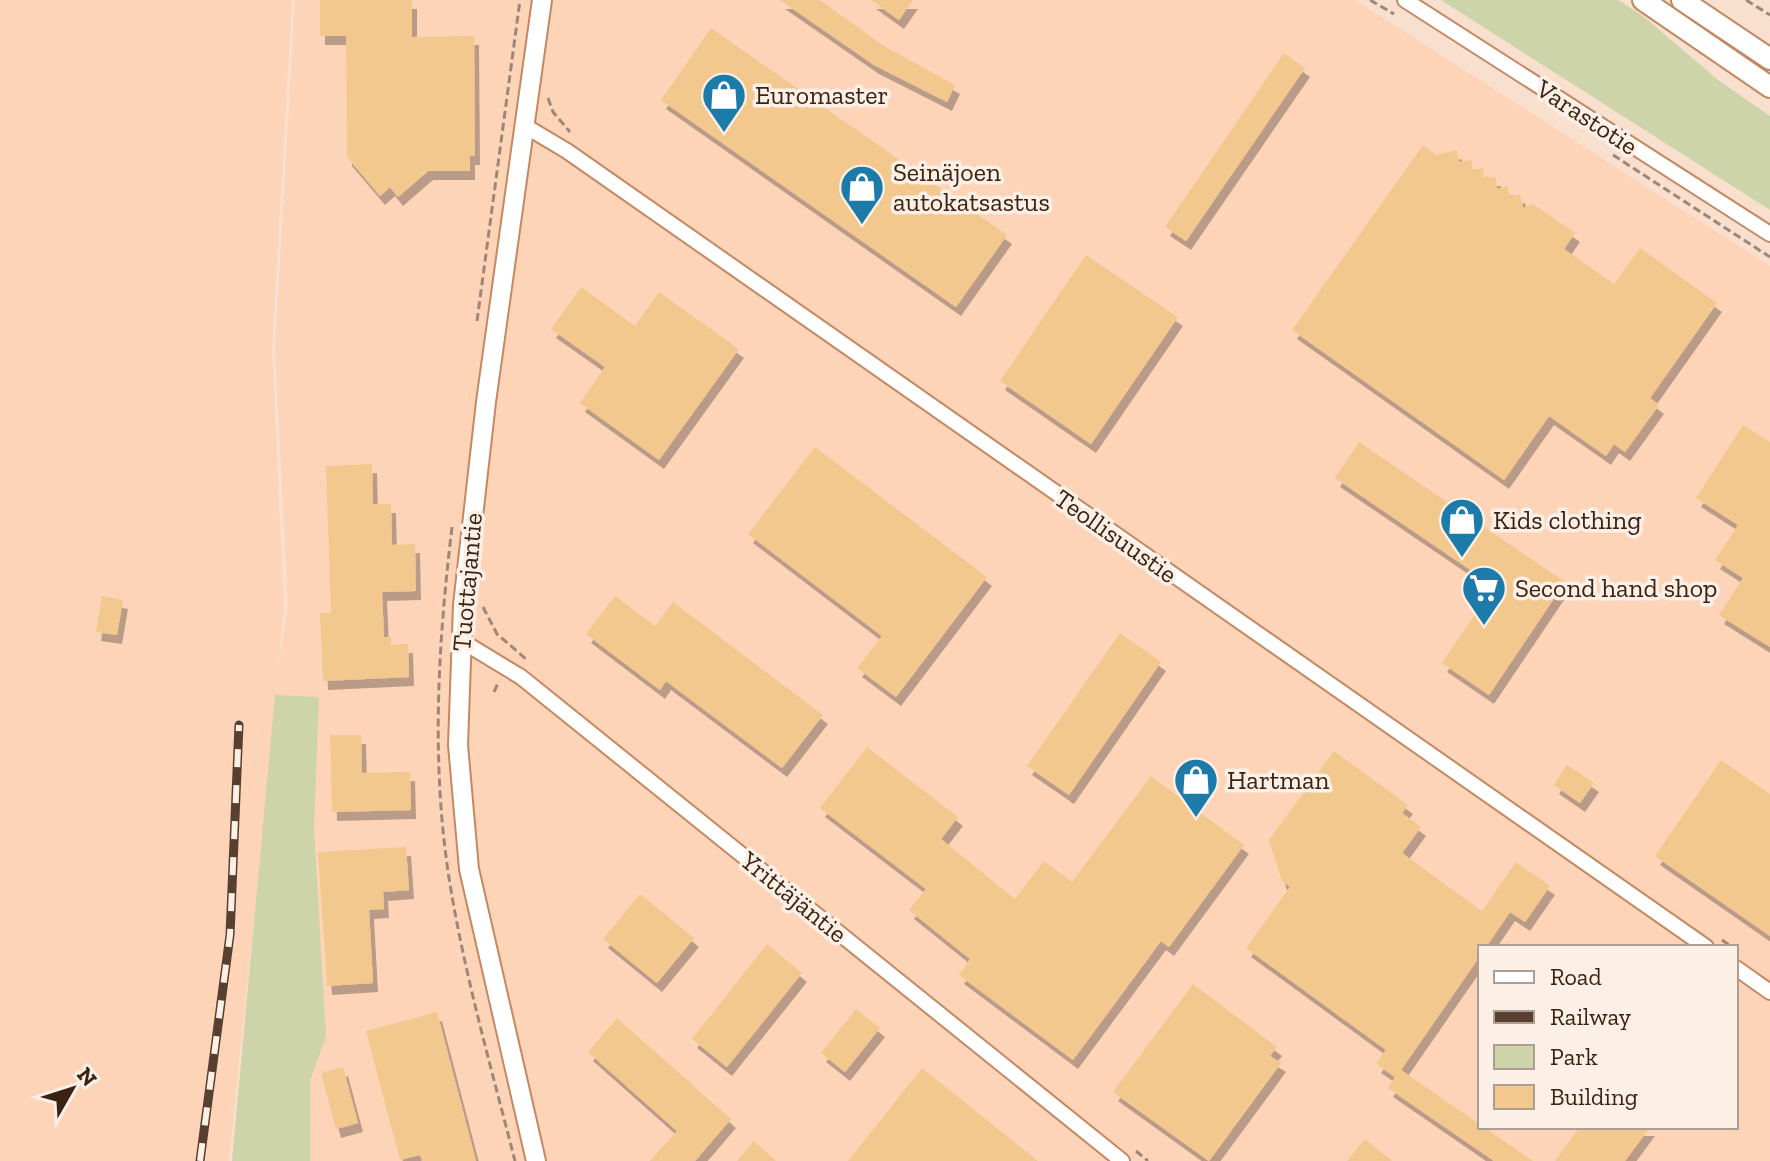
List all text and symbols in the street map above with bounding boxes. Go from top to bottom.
shop icon: Euromaster [700,71,748,134]
street label: Varastotie [1529,72,1644,162]
place label: Euromaster [755,79,888,111]
place label: Seinäjoen autokatsastus [893,156,1050,218]
shop icon: Seinäjoen autokatsastus [838,163,886,226]
street label: Teollisuustie [1049,482,1183,590]
shop icon: Kids clothing [1438,496,1486,559]
place label: Kids clothing [1493,504,1641,536]
street label: Tuottajantie [445,511,489,653]
supermarket icon: Second hand shop [1460,564,1508,627]
place label: Second hand shop [1515,572,1717,604]
shop icon: Hartman [1172,756,1220,819]
place label: Hartman [1227,764,1329,796]
street label: Yrittäjäntie [733,844,854,950]
legend [1478,945,1738,1129]
text: Road [1550,962,1602,991]
text: Railway [1550,1002,1632,1031]
text: Park [1550,1042,1598,1071]
north arrow [32,1049,112,1129]
text: N [71,1062,103,1092]
text: Building [1550,1082,1638,1111]

